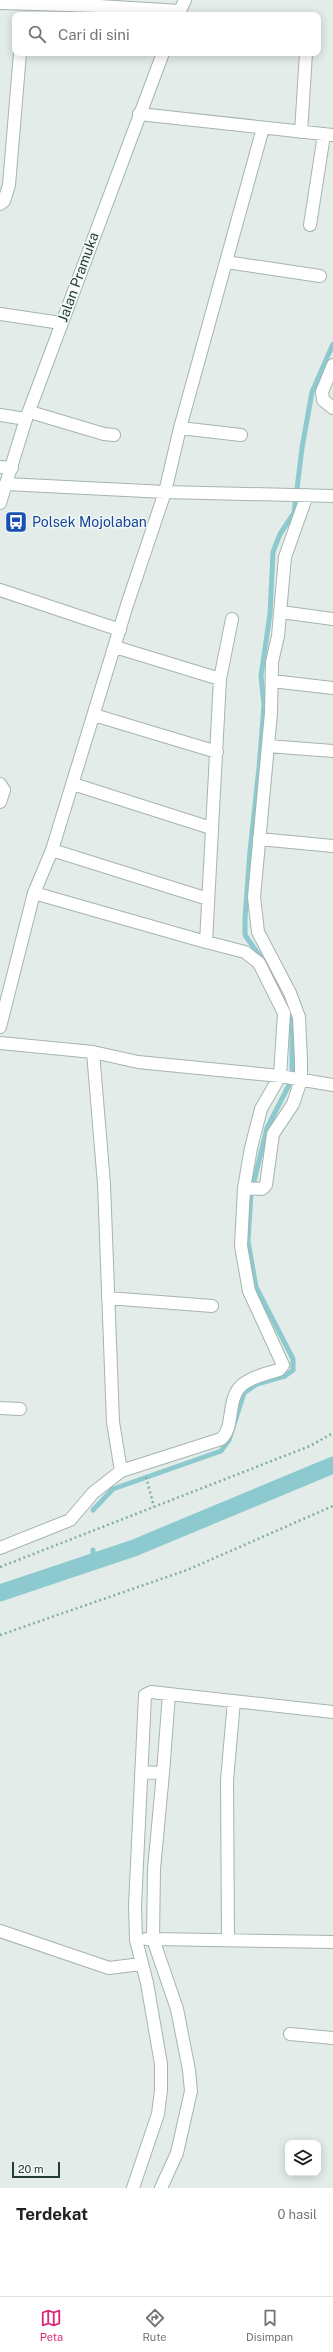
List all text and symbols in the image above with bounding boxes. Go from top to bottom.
search box [12,12,321,56]
icon: search [26,23,48,45]
text: Cari di sini [58,26,130,43]
street label: Jalan Pramuka [54,230,102,324]
bus stop icon: Polsek Mojolaban [3,509,29,535]
place label: Polsek Mojolaban [32,514,147,530]
map controls [285,2140,321,2176]
button: layers [285,2140,321,2176]
scale bar [12,2160,60,2179]
text: 20 m [18,2163,43,2175]
text: Terdekat [16,2204,88,2224]
text: 0 hasil [277,2207,317,2222]
tab: Peta [40,2307,63,2343]
tab: Rute [142,2307,167,2343]
tab: Disimpan [246,2307,293,2343]

